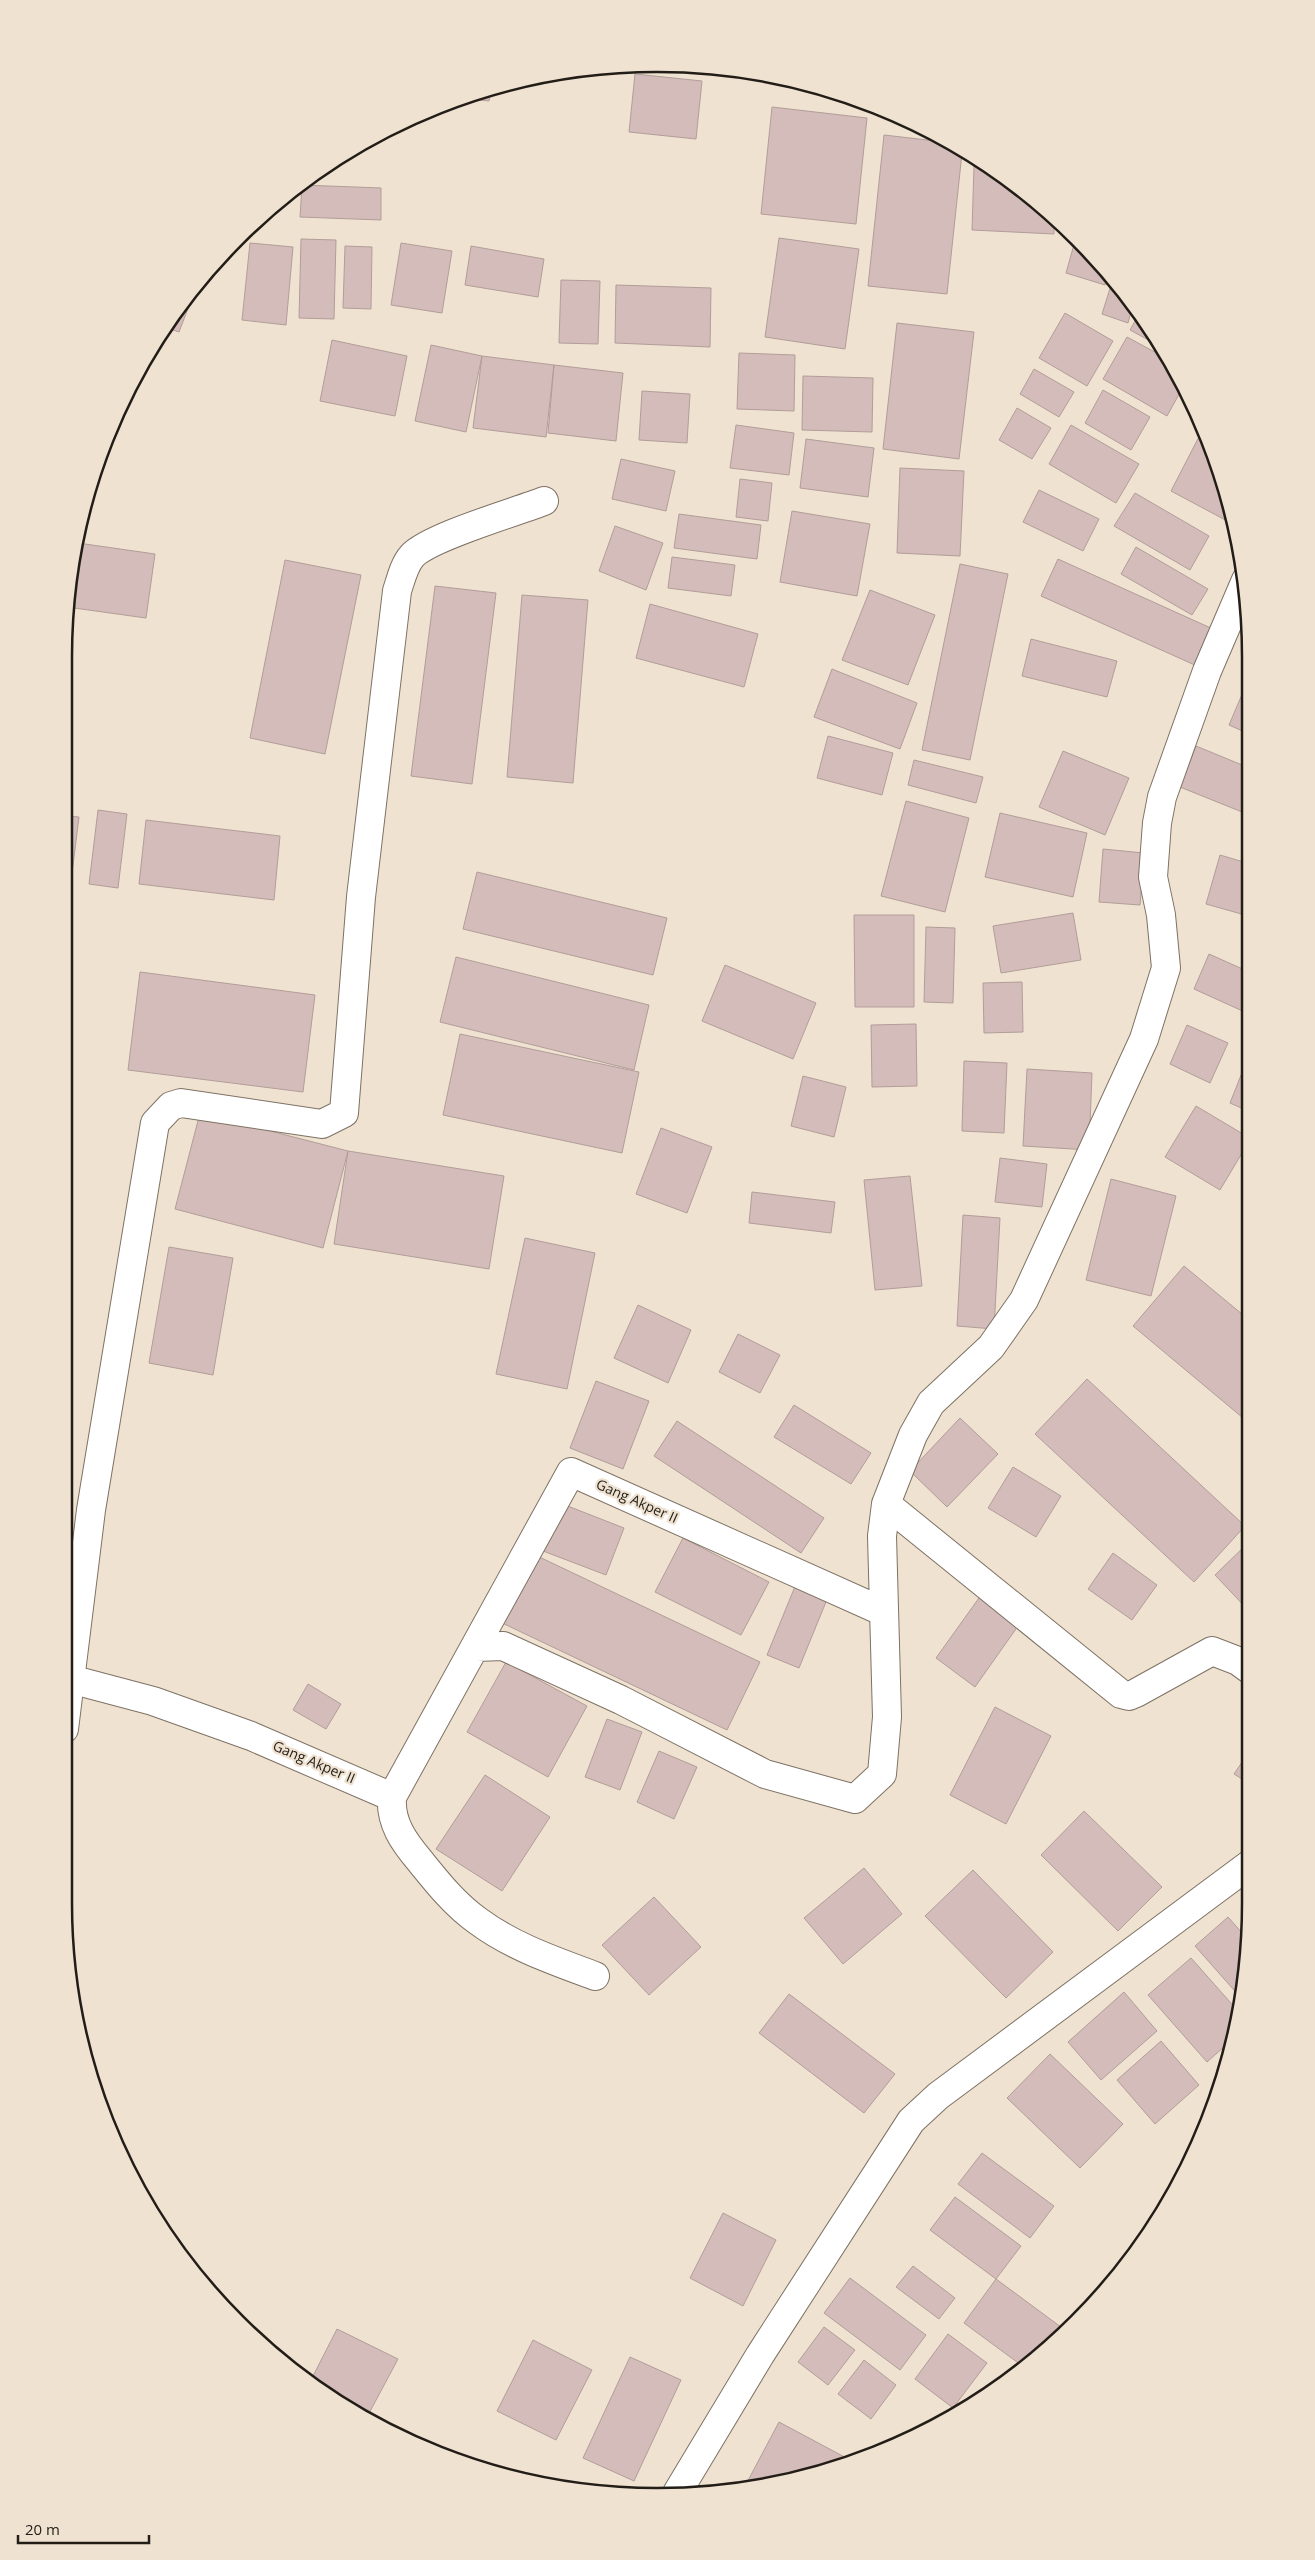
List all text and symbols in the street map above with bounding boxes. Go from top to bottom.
street label: Gang Akper II [593,1474,681,1527]
street label: Gang Akper II [270,1736,358,1787]
scale bar [18,2512,149,2544]
text: 20 m [25,2519,60,2539]

